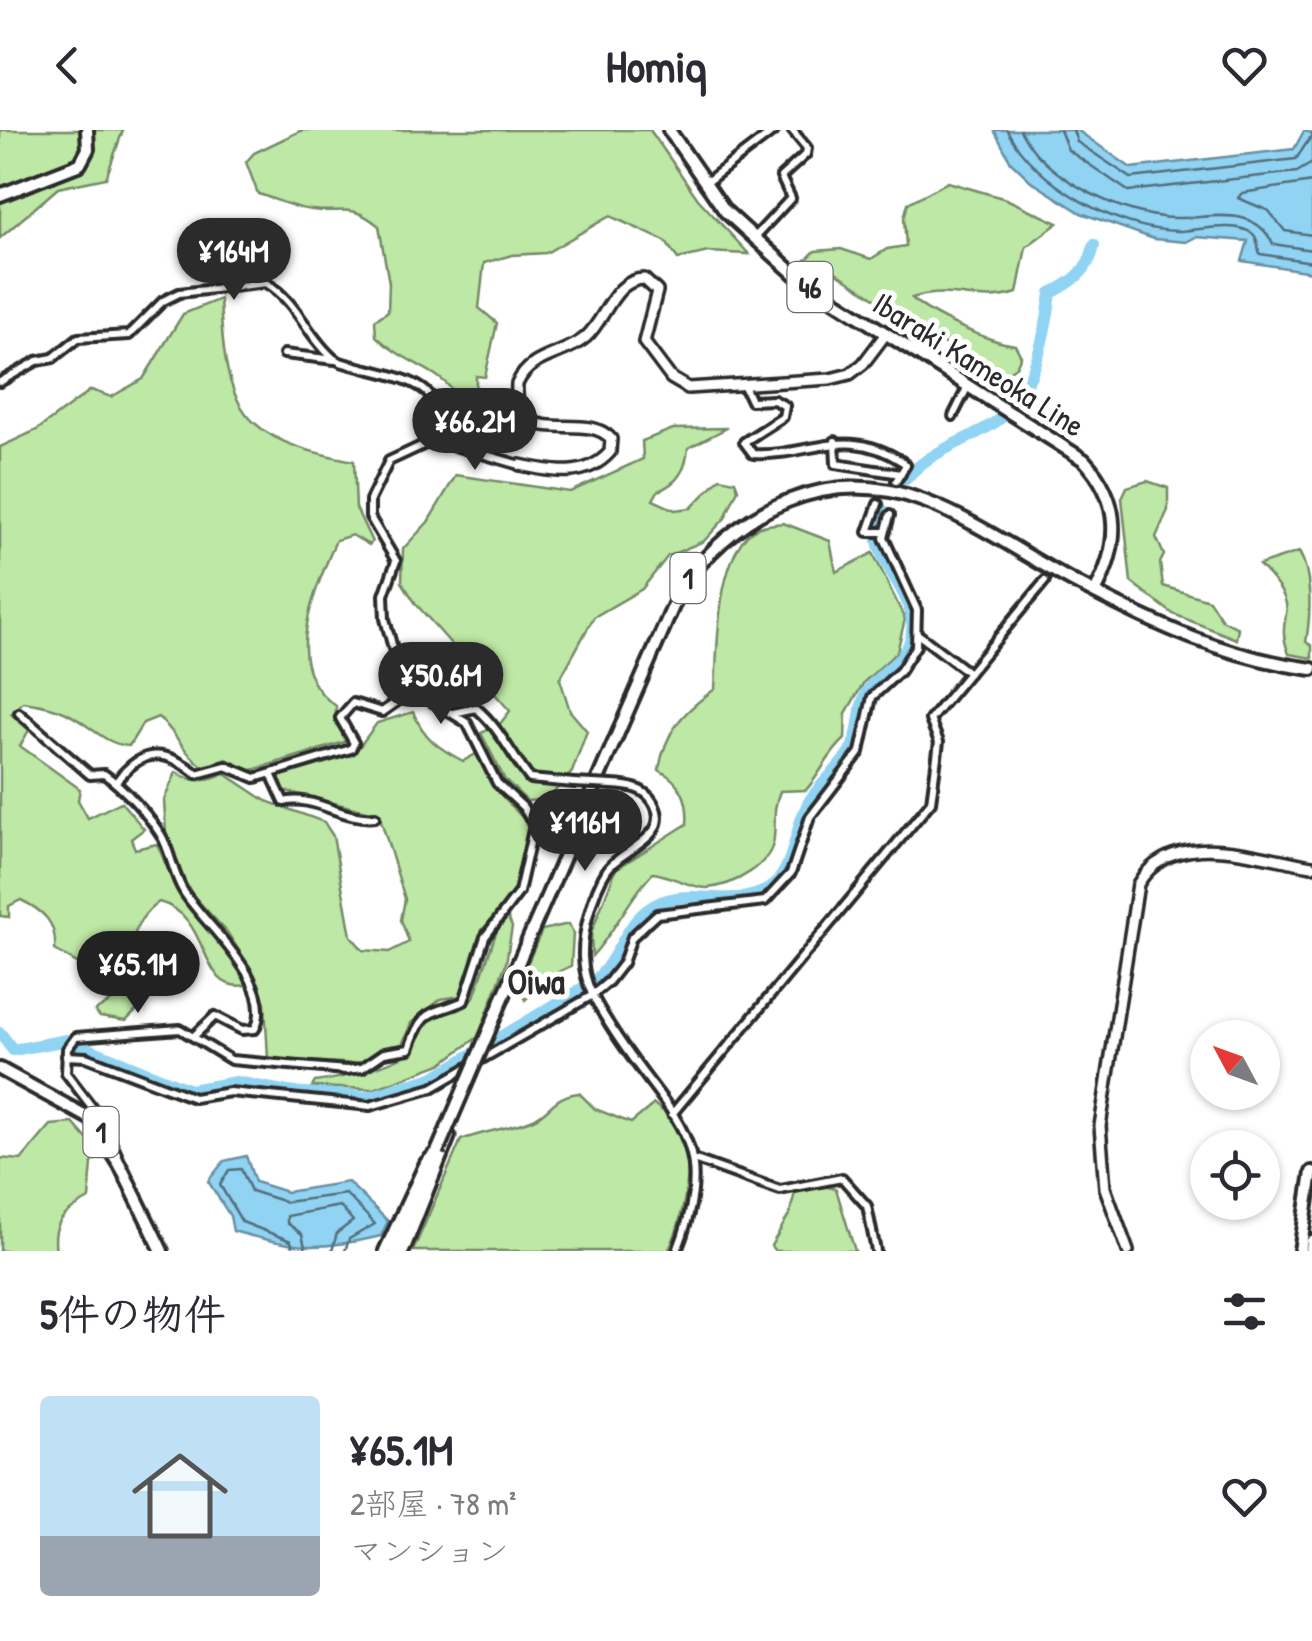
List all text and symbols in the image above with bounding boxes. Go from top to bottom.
text: Homiq [606,35,706,96]
icon: back [40,38,95,93]
icon: heart [1217,38,1272,93]
pin: ¥164M [164,218,304,303]
text: ¥164M [199,229,269,272]
road number: 46 [788,262,832,312]
street label: Ibaraki Kameoka Line [865,282,1093,447]
pin: ¥66.2M [394,388,556,473]
text: ¥66.2M [434,399,516,442]
road number: 1 [670,553,706,603]
pin: ¥50.6M [360,642,522,727]
text: ¥50.6M [400,653,482,696]
pin: ¥116M [515,789,655,874]
text: ¥116M [550,800,620,843]
pin: ¥65.1M [57,931,219,1016]
text: ¥65.1M [99,942,177,985]
district label: Oiwa [507,958,565,1005]
north arrow [1190,1020,1280,1110]
map controls [1190,1020,1280,1220]
road number: 1 [84,1107,118,1157]
button: locate [1190,1130,1280,1220]
icon: filters [1217,1284,1272,1339]
text: 5件の物件 [40,1285,226,1342]
text: ¥65.1M [350,1421,453,1478]
icon: home [120,1436,240,1556]
icon: heart [1217,1469,1272,1524]
text: 2部屋 · 78 m² [350,1482,516,1525]
text: マンション [350,1529,509,1572]

